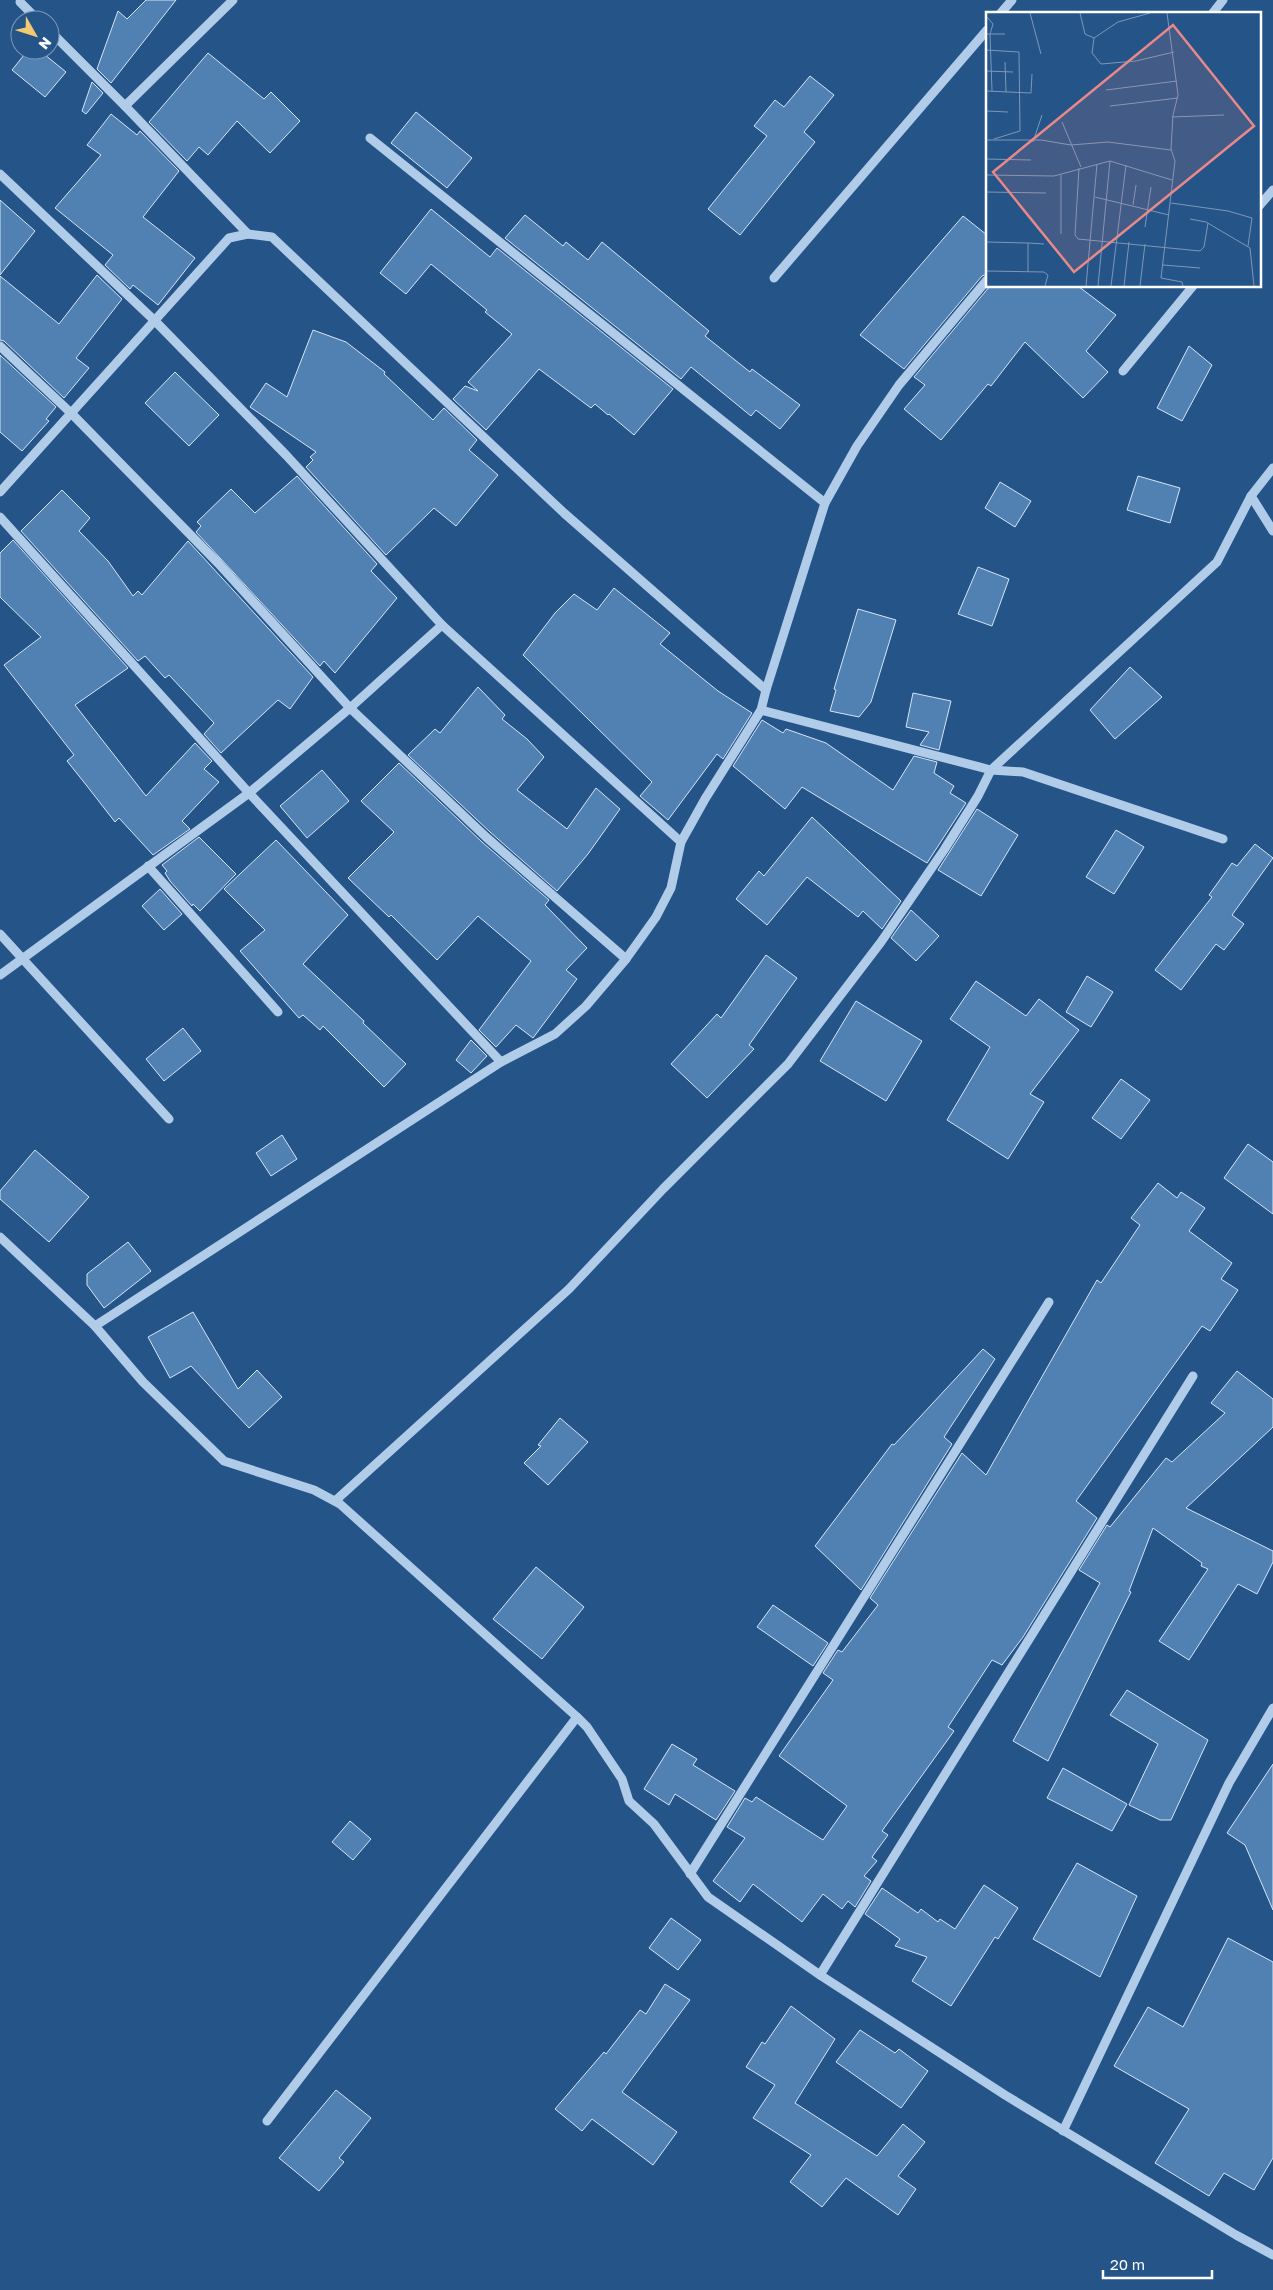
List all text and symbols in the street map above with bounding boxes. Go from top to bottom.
north arrow [10,10,60,60]
inset map [986,12,1260,288]
text: N [36,34,55,53]
scale bar [1103,2248,1212,2280]
text: 20 m [1110,2255,1145,2273]

